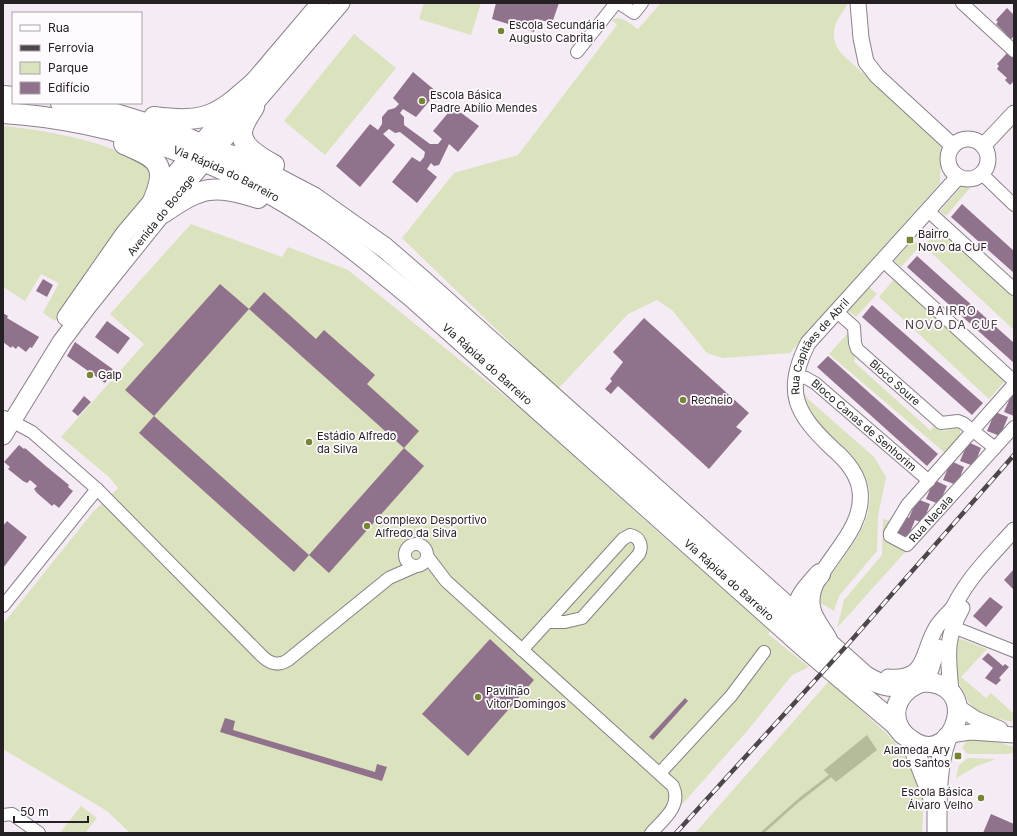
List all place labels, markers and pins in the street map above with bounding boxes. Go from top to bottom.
place label: Escola Secundária Augusto Cabrita [509,18,605,45]
marker: Escola Secundária Augusto Cabrita [496,26,506,36]
place label: Escola Básica Padre Abílio Mendes [430,88,537,115]
marker: Escola Básica Padre Abílio Mendes [417,96,427,106]
place label: Bairro Novo da CUF [918,227,987,254]
marker: Bairro Novo da CUF [905,235,915,245]
place label: Galp [98,368,122,382]
marker: Galp [85,370,95,380]
place label: Recheio [691,393,733,407]
marker: Recheio [678,395,688,405]
place label: Estádio Alfredo da Silva [317,429,397,456]
marker: Estádio Alfredo da Silva [304,437,314,447]
place label: Complexo Desportivo Alfredo da Silva [375,513,487,540]
marker: Complexo Desportivo Alfredo da Silva [362,521,372,531]
place label: Pavilhão Vitor Domingos [486,684,566,711]
marker: Pavilhão Vitor Domingos [473,692,483,702]
place label: Alameda Ary dos Santos [883,743,950,770]
marker: Alameda Ary dos Santos [953,751,963,761]
place label: Escola Básica Álvaro Velho [901,785,973,812]
marker: Escola Básica Álvaro Velho [976,793,986,803]

